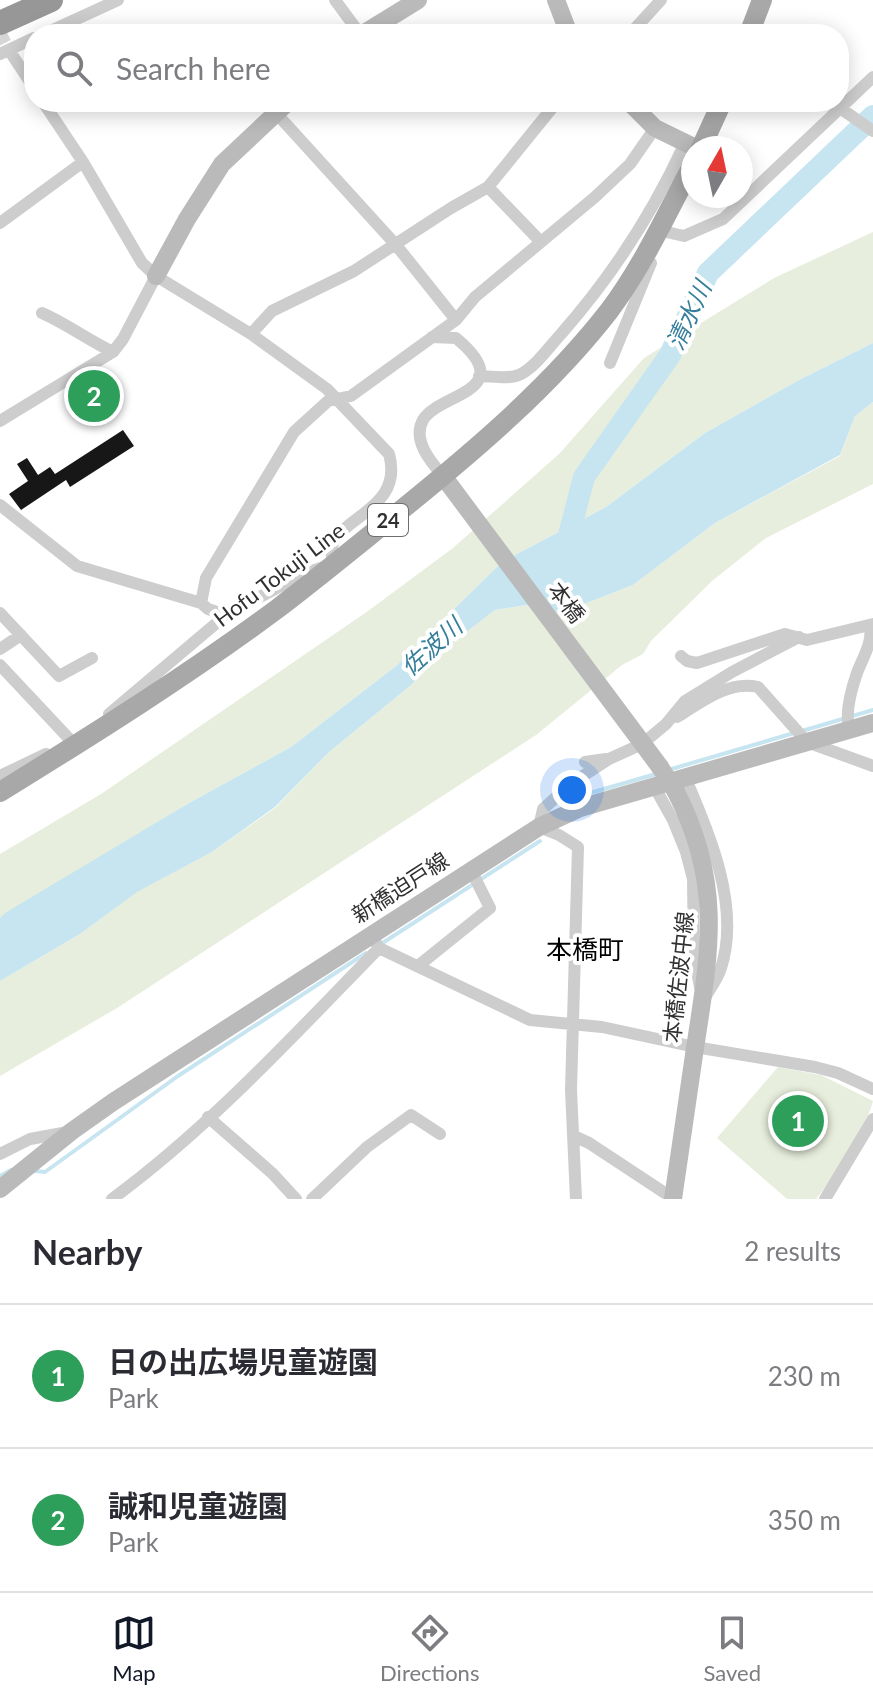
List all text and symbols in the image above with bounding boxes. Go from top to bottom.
search box [24,24,849,112]
icon: search [52,46,96,90]
text: Search here [116,50,271,86]
north arrow [681,136,753,208]
water label: 清水川 [660,274,718,354]
pin: 2 [68,366,120,426]
road number: 24 [368,504,408,536]
street label: Hofu Tokuji Line [208,516,350,632]
street label: 本橋 [543,576,591,628]
water label: 佐波川 [395,609,470,681]
your location [552,770,592,810]
street label: 新橋迫戸線 [347,846,453,928]
street label: 本橋佐波中線 [658,910,698,1044]
district label: 本橋町 [546,933,624,965]
pin: 1 [772,1091,824,1151]
text: Nearby [32,1231,143,1272]
text: 2 results [744,1235,841,1267]
text: 日の出広場児童遊園 [108,1343,378,1379]
text: 1 [50,1360,66,1392]
text: 230 m [768,1360,841,1392]
text: Park [108,1382,159,1414]
text: 誠和児童遊園 [108,1487,288,1523]
text: 2 [50,1504,66,1536]
text: 350 m [768,1504,841,1536]
text: Park [108,1526,159,1558]
tab: Map [112,1611,156,1686]
tab: Directions [380,1611,479,1686]
tab: Saved [703,1611,761,1686]

